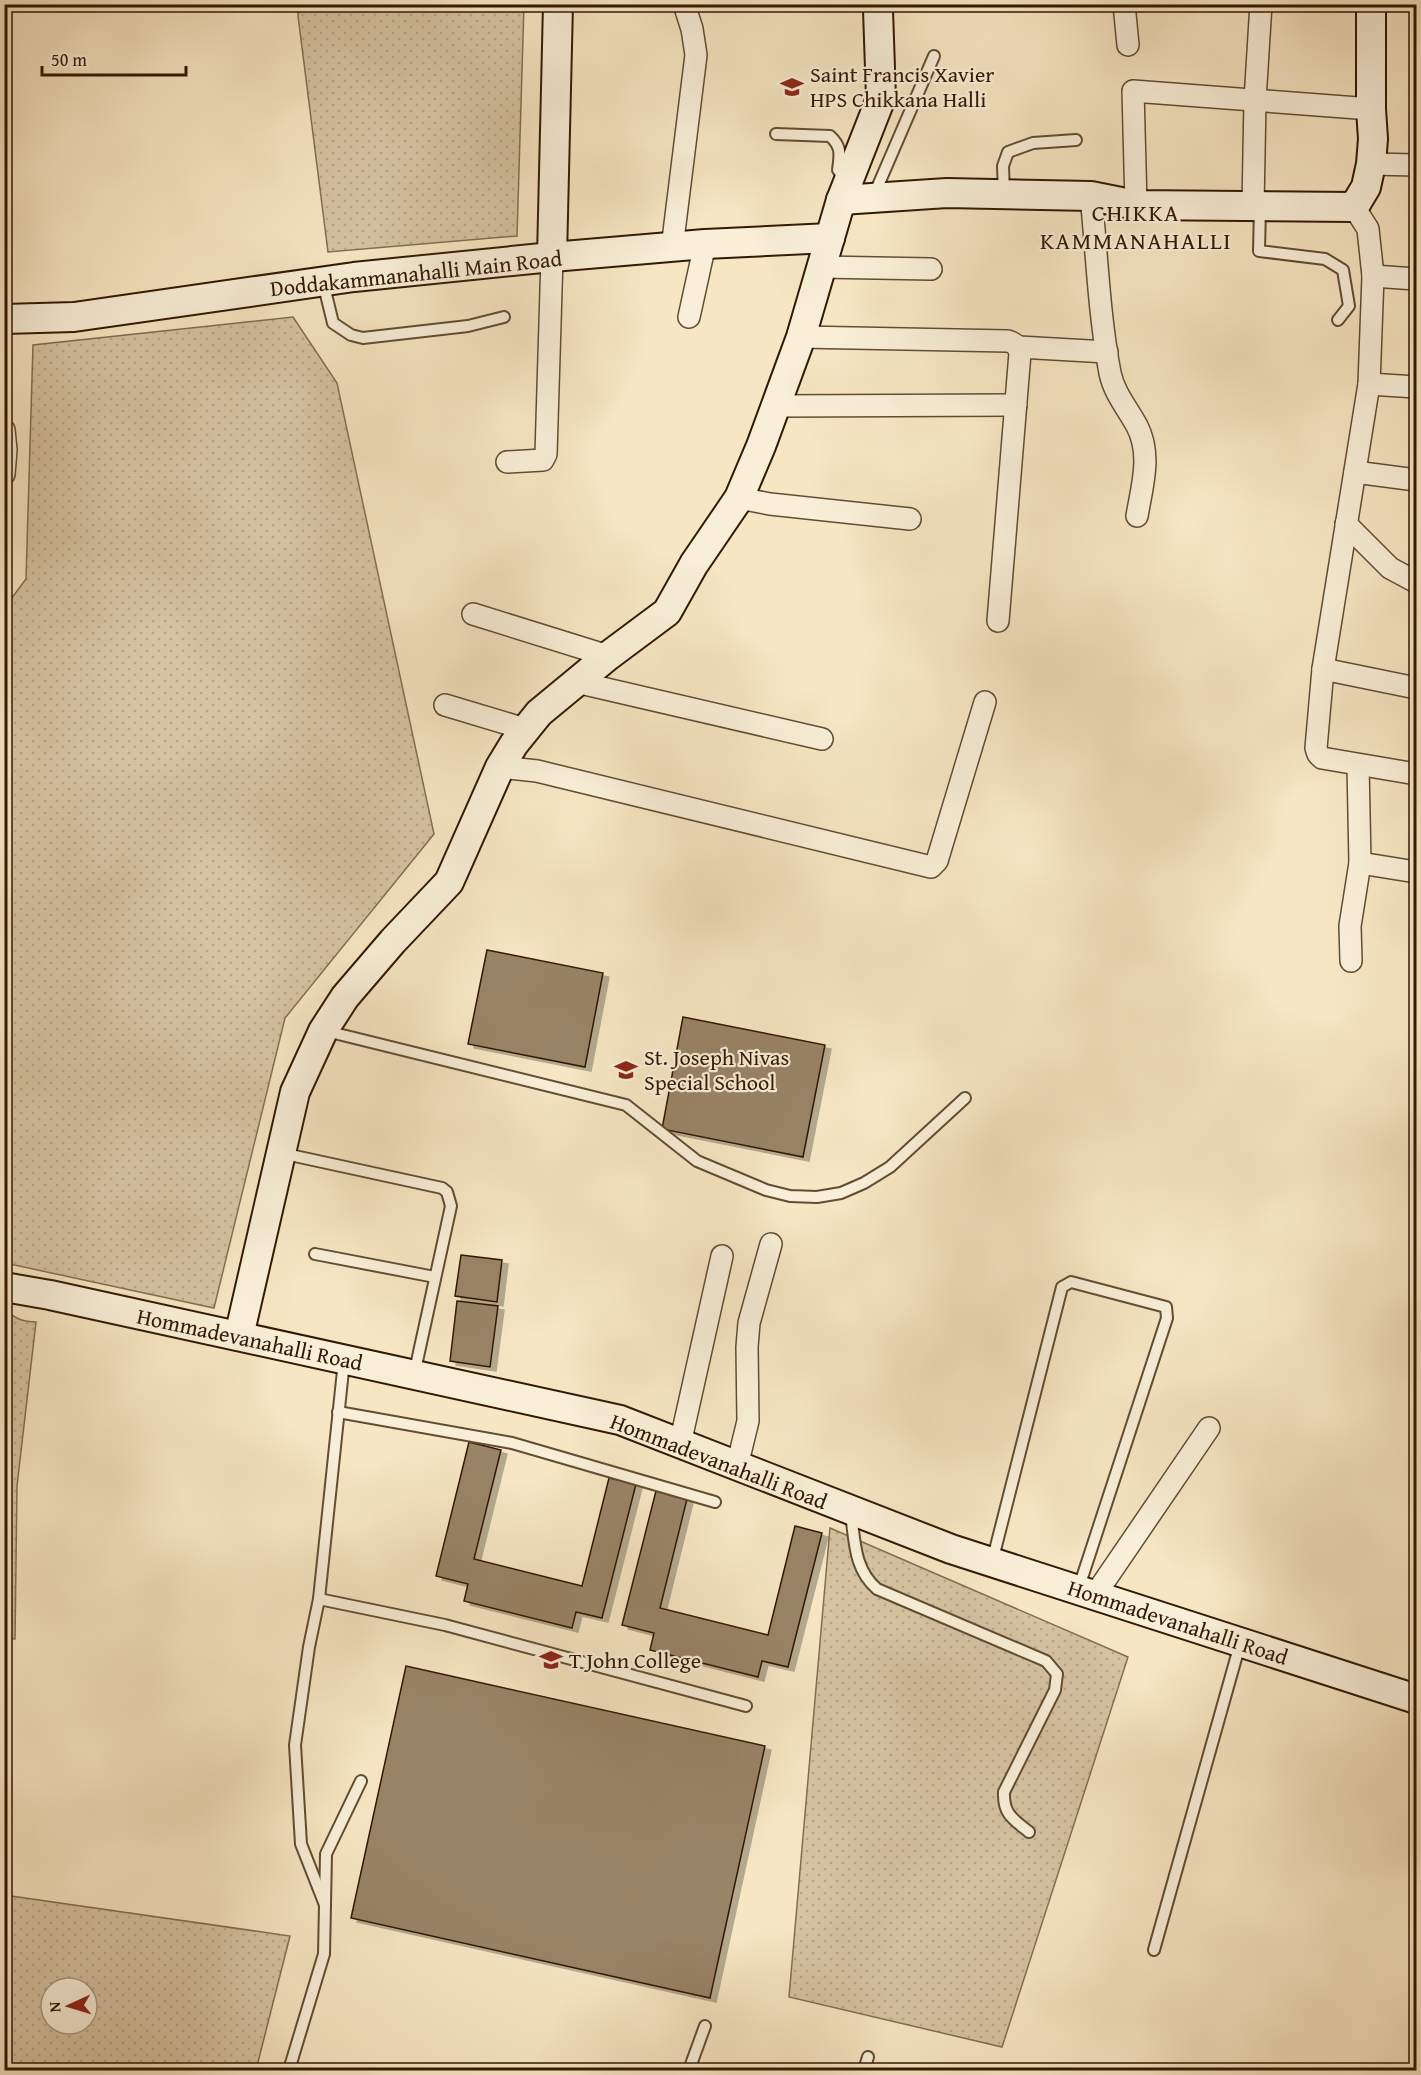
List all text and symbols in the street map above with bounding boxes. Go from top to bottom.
scale bar [42,39,186,77]
text: 50 m [51,46,87,73]
place label: Saint Francis Xavier HPS Chikkana Halli [810,58,994,115]
school or university icon: Saint Francis Xavier HPS Chikkana Halli [779,74,805,100]
district label: CHIKKA KAMMANAHALLI [1040,195,1232,258]
street label: Doddakammanahalli Main Road [269,242,564,304]
place label: St. Joseph Nivas Special School [644,1041,789,1098]
school or university icon: St. Joseph Nivas Special School [613,1057,639,1083]
street label: Hommadevanahalli Road [134,1299,366,1379]
street label: Hommadevanahalli Road [606,1405,832,1517]
street label: Hommadevanahalli Road [1064,1571,1293,1673]
place label: T John College [569,1644,701,1676]
school or university icon: T John College [538,1647,564,1673]
north arrow [39,1976,99,2036]
text: N [42,2001,66,2013]

